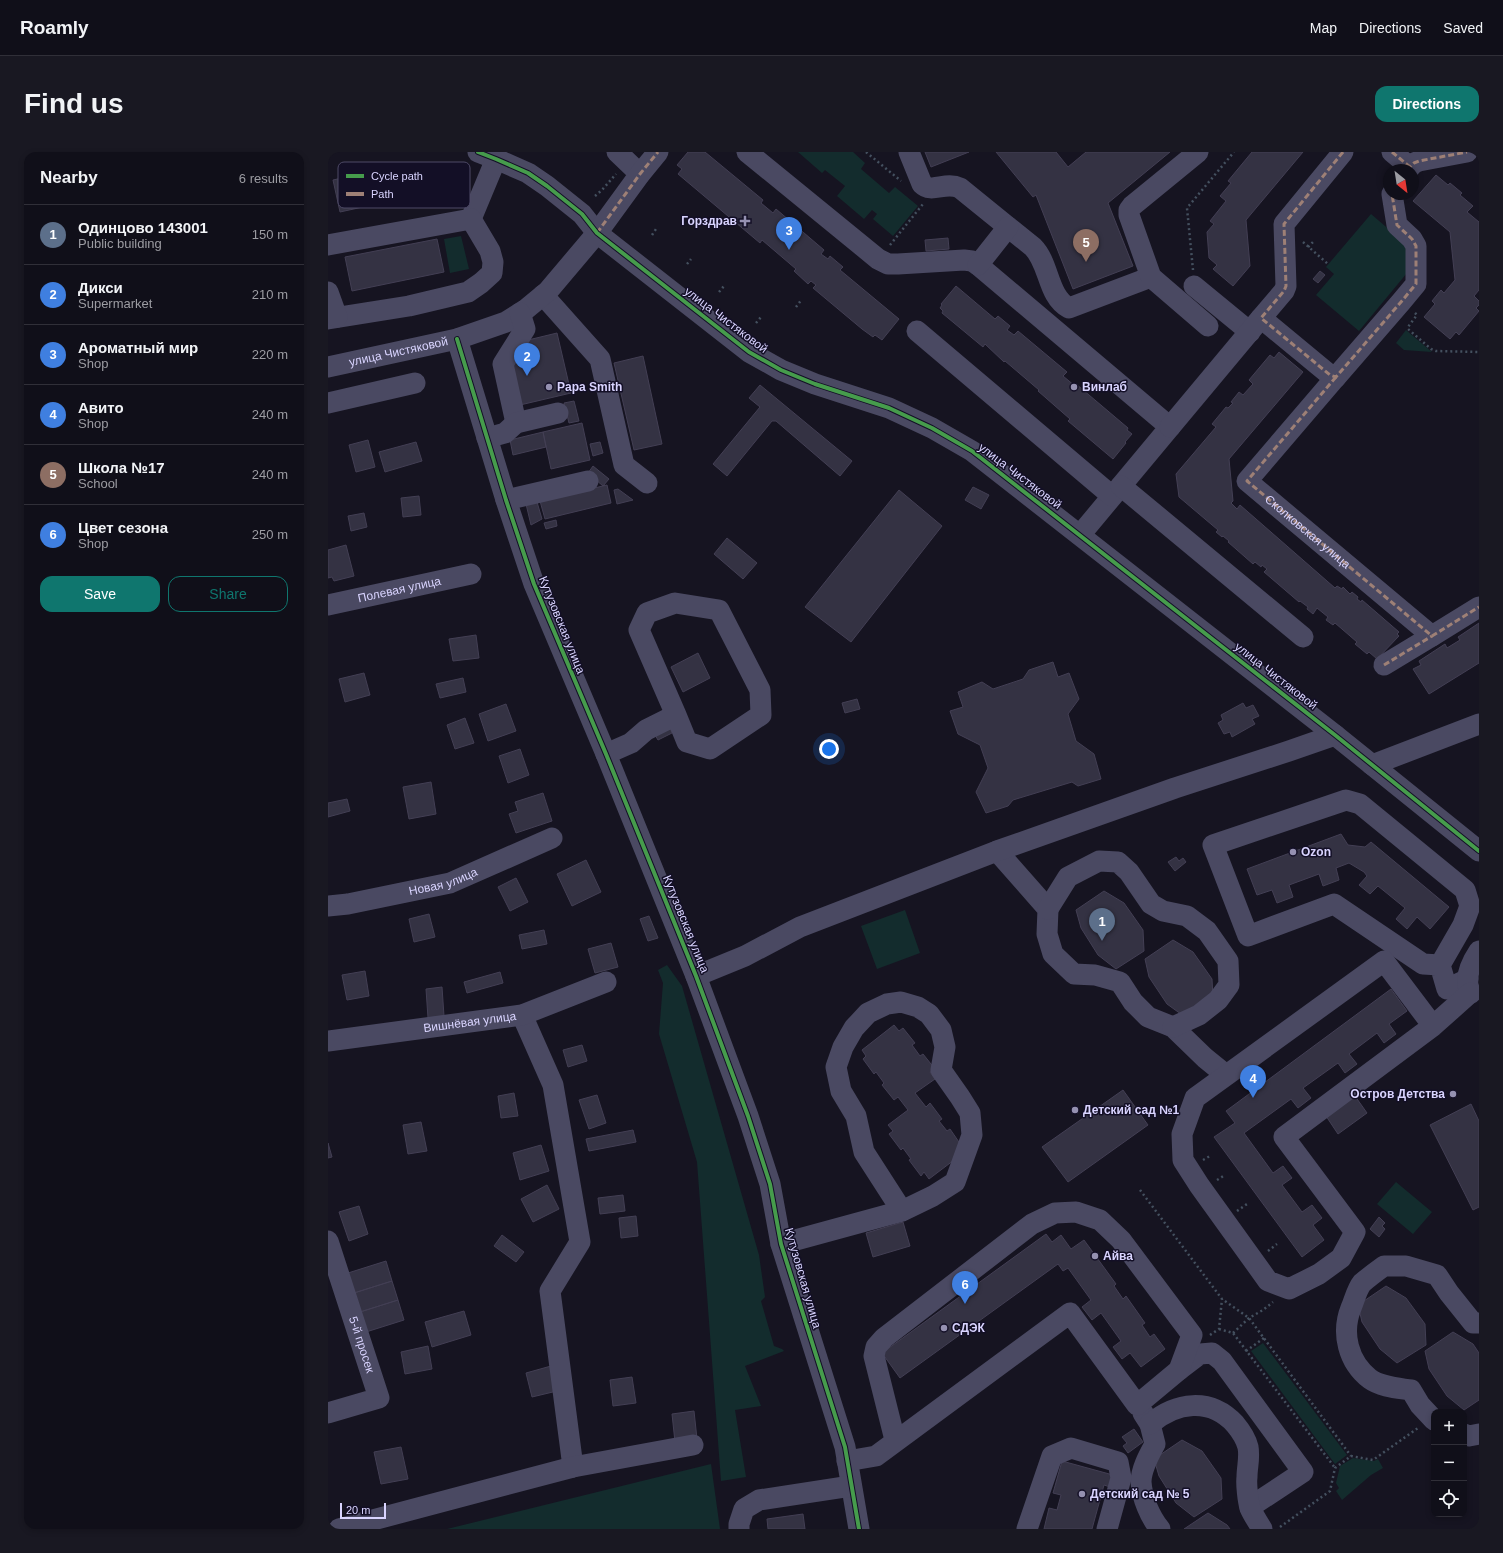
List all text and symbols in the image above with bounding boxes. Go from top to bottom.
text: Roamly [20,17,89,38]
text: Map [1310,20,1337,36]
text: Directions [1359,20,1421,36]
text: Saved [1443,20,1483,36]
button: Directions [1375,86,1479,122]
text: Find us [24,88,124,119]
legend [338,162,470,208]
north arrow [1383,164,1419,200]
text: Nearby [40,168,98,187]
text: Cycle path [371,170,423,182]
text: 6 results [239,171,288,186]
text: Path [371,188,394,200]
place label: Горздрав [681,214,737,228]
marker: Горздрав [740,216,750,226]
pin: 3 [776,217,802,250]
text: Одинцово 143001 [78,219,208,236]
text: 1 [49,227,57,242]
text: 150 m [252,227,288,242]
pin: 5 [1073,229,1099,262]
text: Public building [78,236,162,251]
text: Дикси [78,279,123,296]
street label: улица Чистяковой [682,284,770,356]
text: 2 [49,287,57,302]
text: 210 m [252,287,288,302]
text: Supermarket [78,296,152,311]
street label: улица Чистяковой [348,334,449,369]
text: Ароматный мир [78,339,198,356]
pin: 2 [514,343,540,376]
text: 3 [49,347,57,362]
text: 220 m [252,347,288,362]
text: Shop [78,356,108,371]
place label: Papa Smith [557,380,622,394]
place label: Винлаб [1082,380,1127,394]
marker: Papa Smith [544,382,554,392]
marker: Винлаб [1069,382,1079,392]
text: Авито [78,399,124,416]
text: 4 [49,407,57,422]
text: 240 m [252,407,288,422]
text: Shop [78,416,108,431]
street label: улица Чистяковой [976,440,1064,512]
text: Школа №17 [78,459,165,476]
text: 5 [49,467,57,482]
text: 240 m [252,467,288,482]
text: School [78,476,118,491]
street label: Сколковская улица [1262,492,1353,572]
text: Цвет сезона [78,519,168,536]
text: 6 [49,527,57,542]
text: 250 m [252,527,288,542]
text: Shop [78,536,108,551]
street label: Полевая улица [357,574,442,605]
street label: Кутузовская улица [536,574,588,676]
button: Save [40,576,160,612]
button: Share [168,576,288,612]
street label: улица Чистяковой [1232,639,1320,713]
your location [819,739,839,759]
place label: Ozon [1301,845,1331,859]
marker: Ozon [1288,847,1298,857]
street label: Новая улица [408,865,480,898]
street label: Кутузовская улица [660,873,712,975]
pin: 1 [1089,908,1115,941]
street label: Вишнёвая улица [422,1009,517,1035]
pin: 4 [1240,1065,1266,1098]
place label: Остров Детства [1350,1087,1445,1101]
marker: Остров Детства [1448,1089,1458,1099]
place label: Детский сад №1 [1083,1103,1180,1117]
marker: Детский сад №1 [1070,1105,1080,1115]
street label: Кутузовская улица [782,1226,824,1330]
place label: Айва [1103,1249,1133,1263]
marker: Айва [1090,1251,1100,1261]
pin: 6 [952,1271,978,1304]
street label: 5-й просек [346,1315,378,1375]
place label: СДЭК [952,1321,986,1335]
marker: СДЭК [939,1323,949,1333]
map controls [1431,1409,1467,1517]
button: + [1431,1409,1467,1445]
button: − [1431,1445,1467,1481]
button: locate [1431,1481,1467,1517]
place label: Детский сад № 5 [1090,1487,1190,1501]
marker: Детский сад № 5 [1077,1489,1087,1499]
scale bar [340,1501,386,1520]
text: 20 m [346,1504,370,1516]

